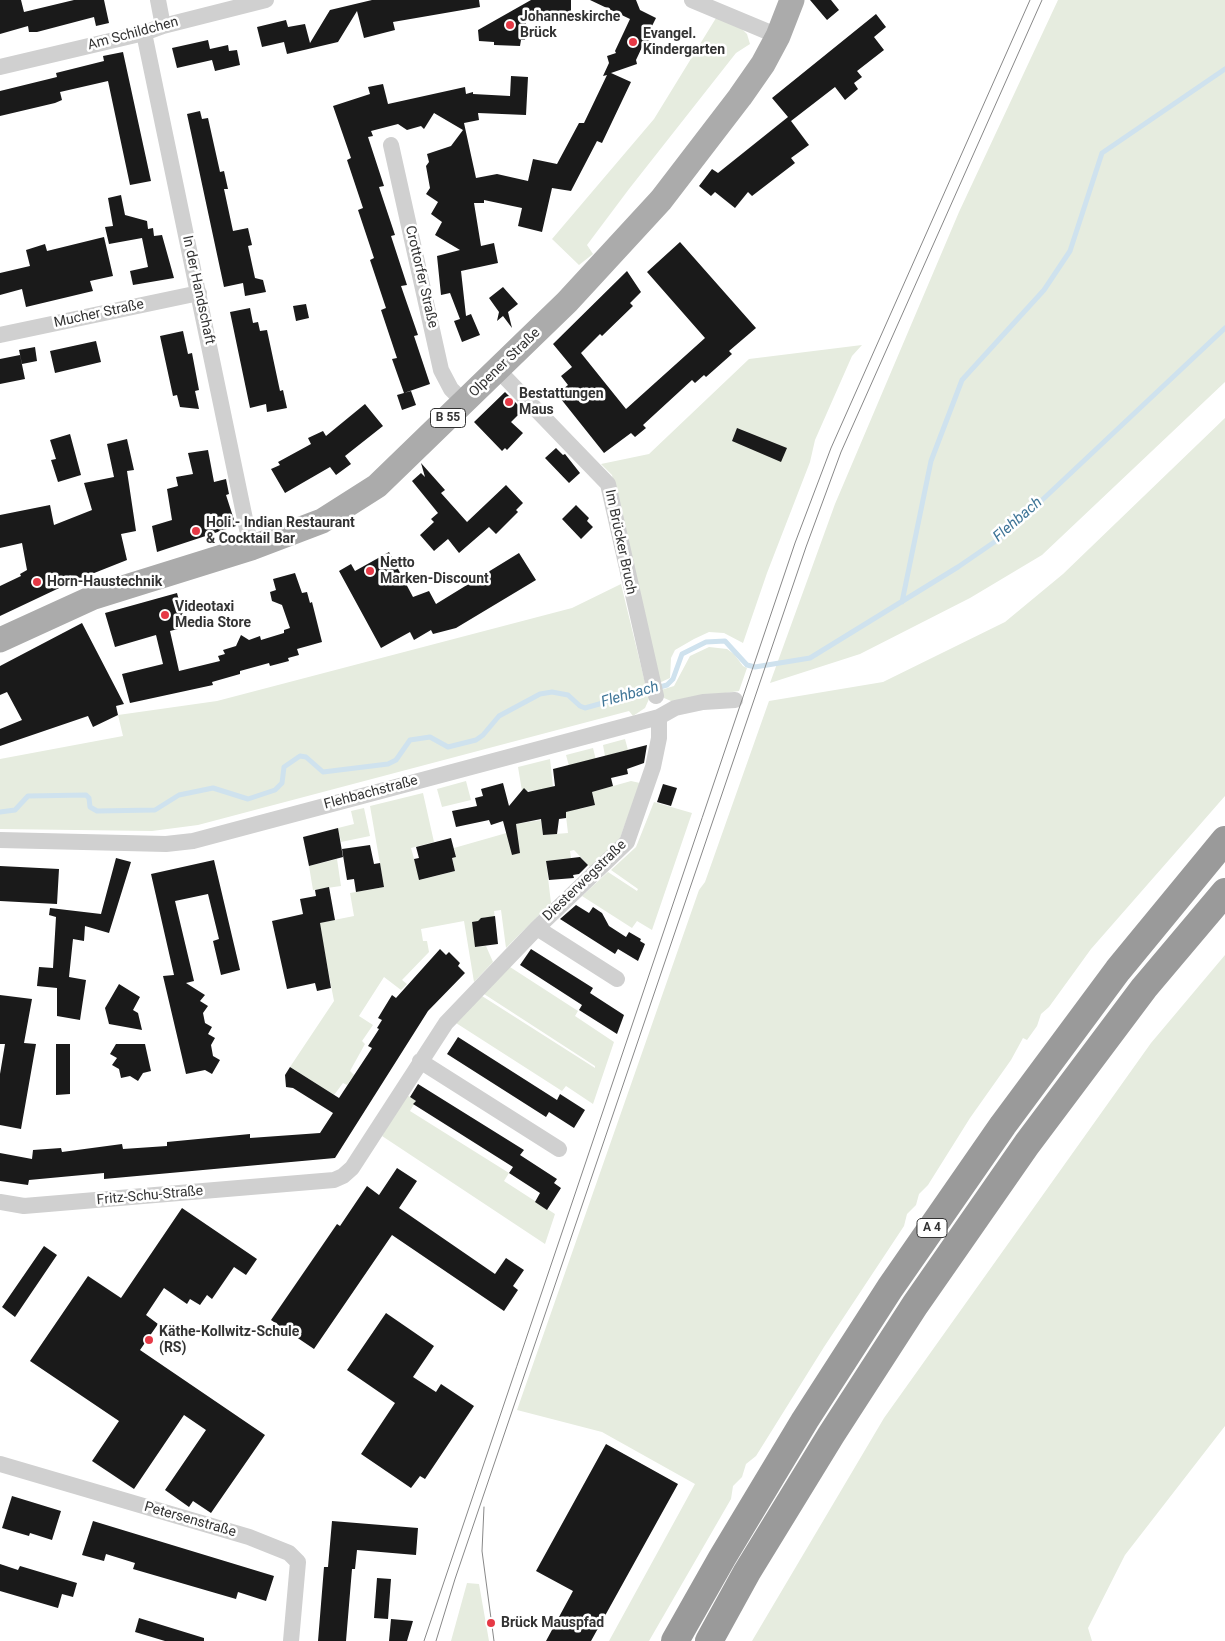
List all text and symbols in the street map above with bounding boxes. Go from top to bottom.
place label: Johanneskirche Brück [520,9,620,41]
street label: Am Schildchen [86,14,180,54]
marker: Johanneskirche Brück [504,19,516,31]
place label: Evangel. Kindergarten [643,26,725,58]
marker: Evangel. Kindergarten [627,36,639,48]
street label: Crottorfer Straße [401,224,441,330]
street label: In der Handschaft [178,234,218,346]
street label: Mucher Straße [53,296,145,332]
street label: Olpener Straße [466,325,544,401]
place label: Bestattungen Maus [519,386,603,418]
marker: Bestattungen Maus [503,396,515,408]
road number: B 55 [430,408,466,428]
street label: Im Brücker Bruch [601,488,639,596]
water label: Flehbach [990,494,1046,546]
place label: Holi - Indian Restaurant & Cocktail Bar [206,515,355,548]
marker: Holi - Indian Restaurant & Cocktail Bar [190,525,202,537]
place label: Netto Marken-Discount [380,555,489,588]
marker: Netto Marken-Discount [364,565,376,577]
place label: Horn-Haustechnik [47,574,162,590]
marker: Horn-Haustechnik [31,576,43,588]
place label: Videotaxi Media Store [175,599,251,632]
marker: Videotaxi Media Store [159,609,171,621]
water label: Flehbach [599,678,661,712]
street label: Flehbachstraße [322,772,420,814]
street label: Diesterwegstraße [540,837,630,925]
street label: Fritz-Schu-Straße [96,1183,204,1209]
road number: A 4 [917,1218,947,1238]
place label: Käthe-Kollwitz-Schule (RS) [159,1324,299,1356]
marker: Käthe-Kollwitz-Schule (RS) [143,1334,155,1346]
street label: Petersenstraße [142,1499,238,1541]
place label: Brück Mauspfad [501,1615,604,1631]
marker: Brück Mauspfad [485,1617,497,1629]

